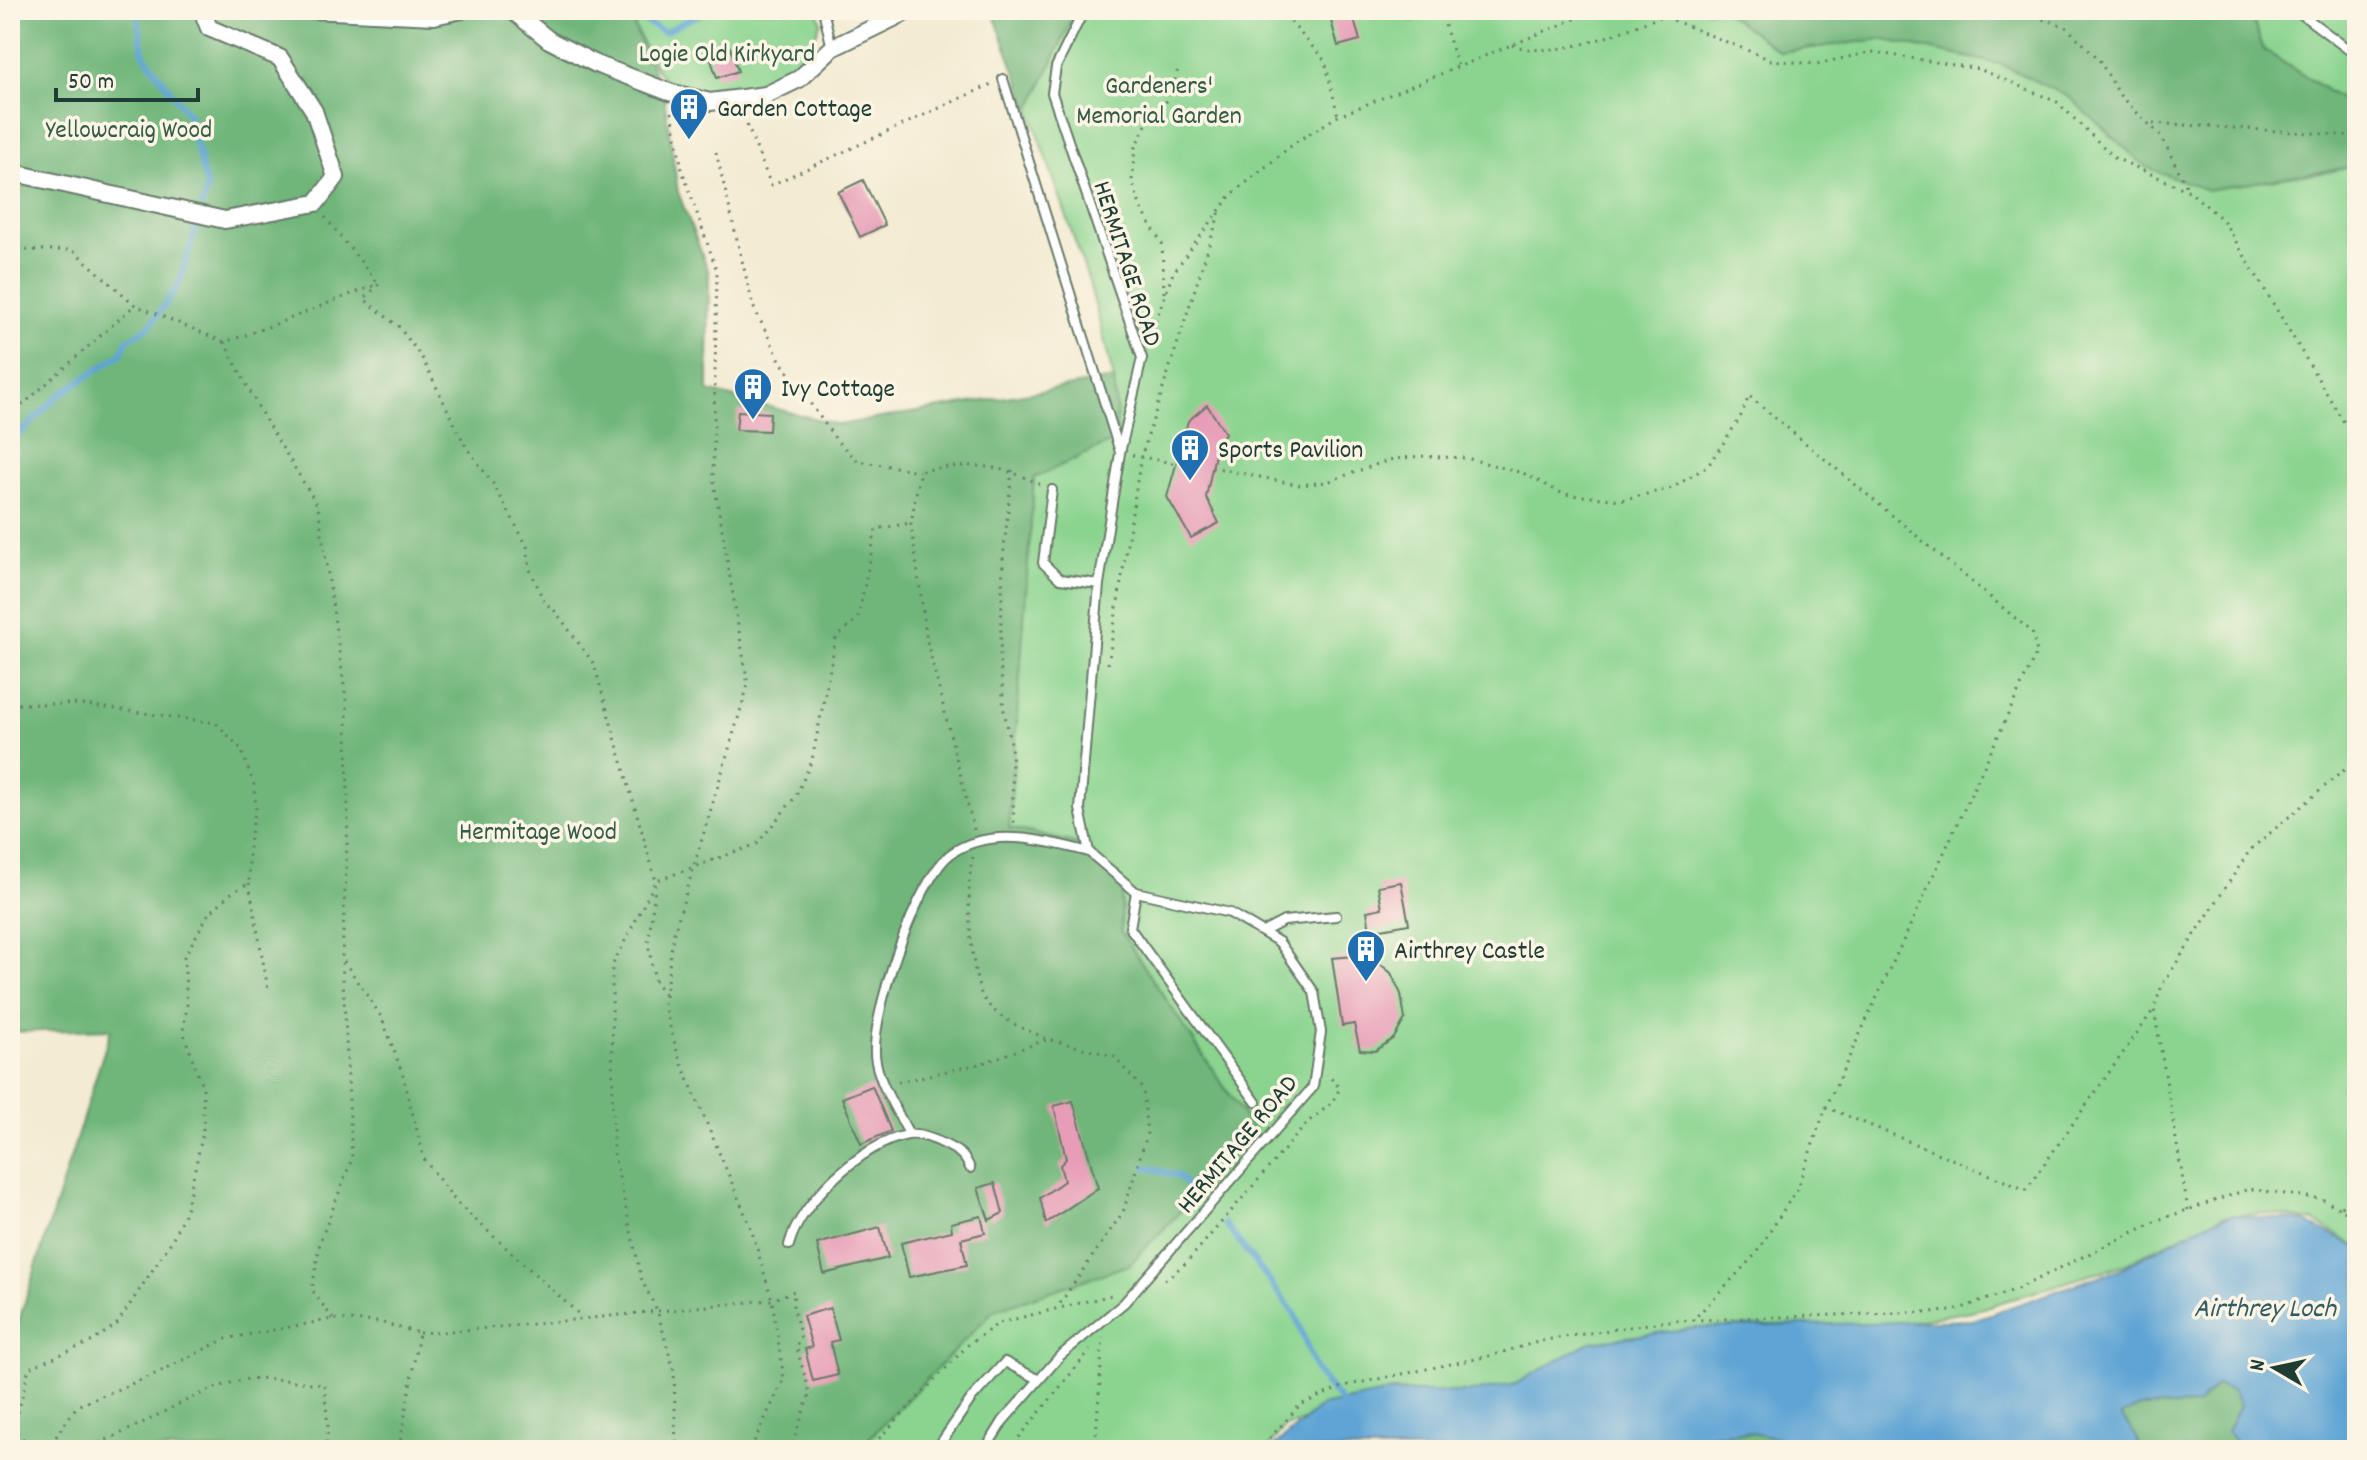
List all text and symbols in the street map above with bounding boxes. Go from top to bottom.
park label: Logie Old Kirkyard [639,37,815,74]
scale bar [56,52,198,102]
text: 50 m [68,66,114,100]
park label: Gardeners' Memorial Garden [1076,69,1242,136]
building icon: Garden Cottage [668,86,710,141]
place label: Garden Cottage [717,92,872,129]
park label: Yellowcraig Wood [46,113,212,150]
street label: HERMITAGE ROAD [1082,177,1170,351]
building icon: Ivy Cottage [732,366,774,421]
place label: Ivy Cottage [781,372,895,409]
building icon: Sports Pavilion [1169,427,1211,482]
place label: Sports Pavilion [1218,433,1363,470]
park label: Hermitage Wood [459,815,617,852]
building icon: Airthrey Castle [1345,928,1387,983]
place label: Airthrey Castle [1394,934,1545,971]
street label: HERMITAGE ROAD [1169,1068,1308,1223]
water label: Airthrey Loch [2194,1291,2337,1331]
north arrow [2235,1328,2315,1408]
text: N [2243,1358,2275,1373]

